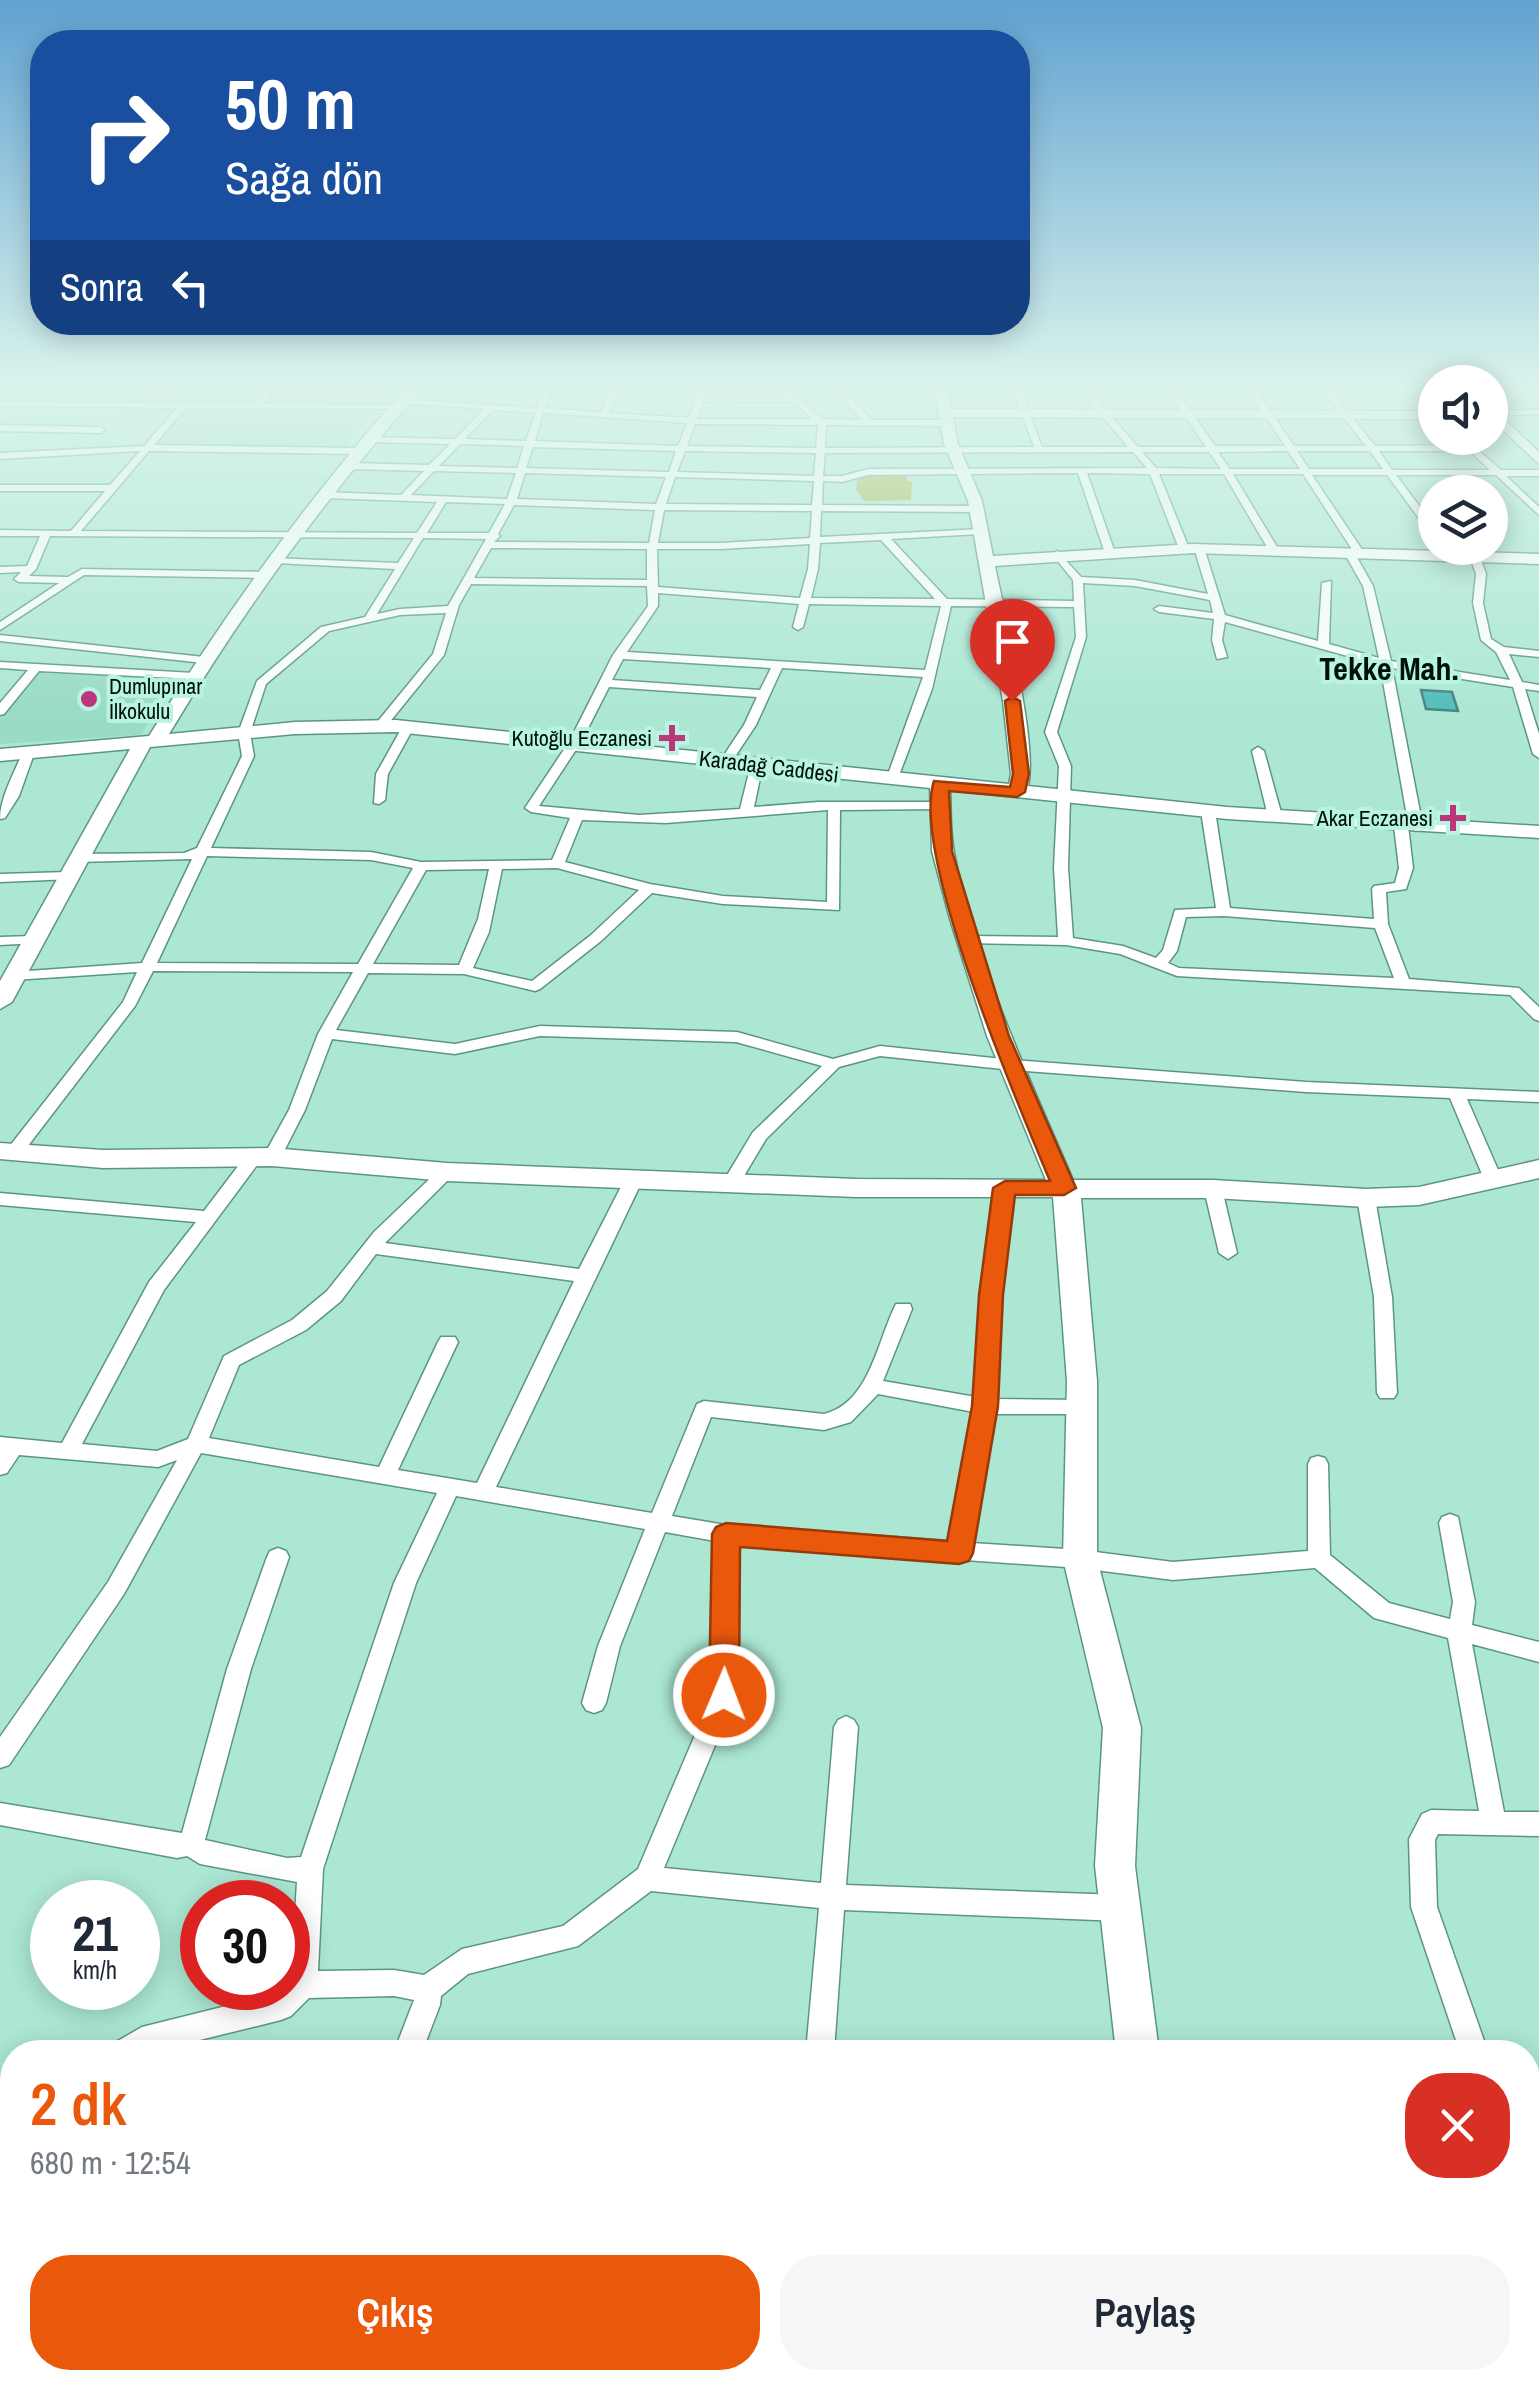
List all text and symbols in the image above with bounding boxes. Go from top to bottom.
text: 50 m [225,57,356,151]
icon: right [60,70,190,200]
text: Sağa dön [225,147,383,208]
icon: left [163,260,218,315]
text: Sonra [60,262,143,313]
map controls [1418,365,1508,565]
button: sound [1418,365,1508,455]
button: layers [1418,475,1508,565]
pin [970,599,1055,702]
icon: arrive [985,614,1040,669]
district label: Tekke Mah. [1319,647,1459,690]
place label: Dumlupınar İlkokulu [109,671,202,726]
marker: Dumlupınar İlkokulu [78,688,100,710]
place label: Kutoğlu Eczanesi [512,723,652,753]
marker: Kutoğlu Eczanesi [661,727,683,749]
street label: Karadağ Caddesi [697,743,841,789]
place label: Akar Eczanesi [1316,803,1433,833]
marker: Akar Eczanesi [1442,807,1464,829]
position arrow [672,1643,776,1747]
speed limit sign: 30 [180,1880,310,2010]
text: 21 [72,1899,118,1967]
text: km/h [73,1953,117,1987]
text: 2 dk [30,2063,127,2144]
button: close [1405,2073,1510,2178]
text: 680 m · 12:54 [30,2141,190,2184]
button: Çıkış [30,2255,760,2370]
button: Paylaş [780,2255,1510,2370]

